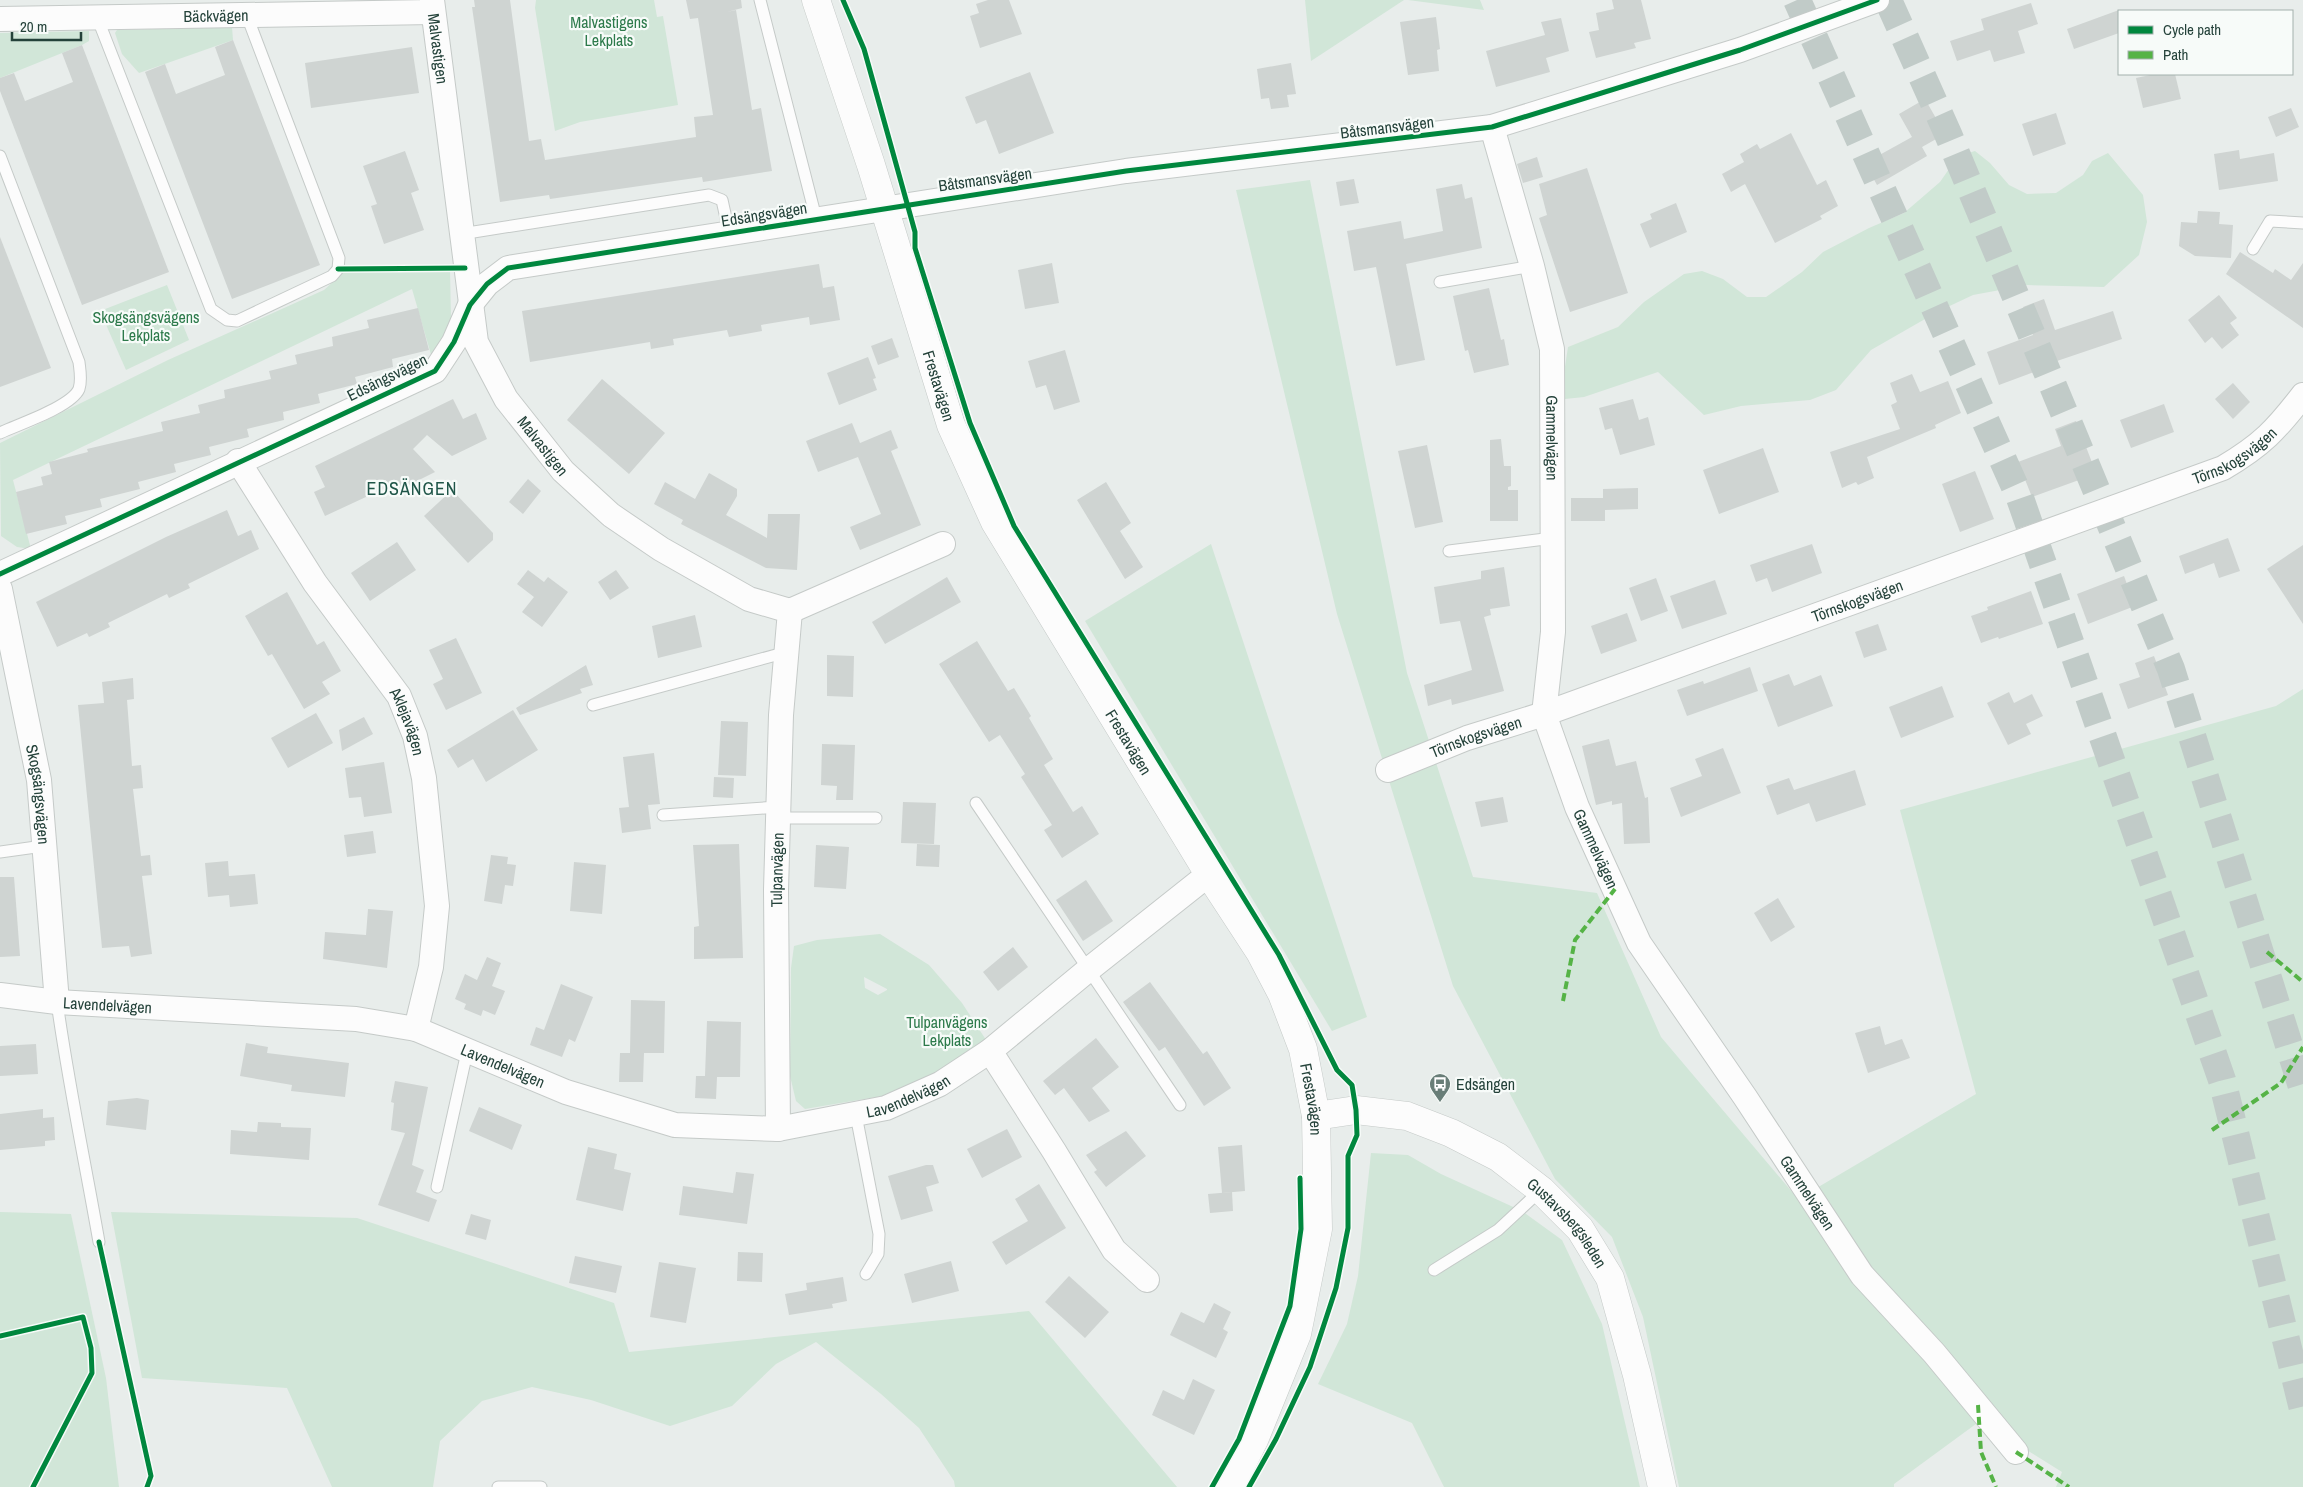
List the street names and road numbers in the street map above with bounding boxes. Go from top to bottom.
street label: Bäckvägen [183,4,249,27]
street label: Malvastigen [423,12,454,85]
street label: Båtsmansvägen [1339,110,1435,144]
street label: Båtsmansvägen [937,162,1033,196]
street label: Edsängsvägen [719,196,809,232]
street label: Edsängsvägen [343,348,431,406]
street label: Frestavägen [918,348,960,424]
street label: Gammelvägen [1541,395,1563,481]
street label: Malvastigen [513,411,574,480]
street label: Törnskogsvägen [2189,422,2282,489]
street label: Törnskogsvägen [1809,574,1906,627]
street label: Aklejavägen [384,682,430,757]
street label: Frestavägen [1100,705,1157,779]
street label: Törnskogsvägen [1427,711,1524,763]
street label: Skogsängsvägen [21,742,55,845]
street label: Gammelvägen [1568,805,1624,892]
street label: Tulpanvägen [765,832,789,907]
street label: Lavendelvägen [62,991,153,1018]
street label: Lavendelvägen [458,1038,548,1093]
street label: Frestavägen [1295,1061,1327,1136]
street label: Lavendelvägen [864,1069,954,1123]
street label: Gammelvägen [1775,1151,1840,1234]
street label: Gustavsbergsleden [1523,1172,1612,1272]

